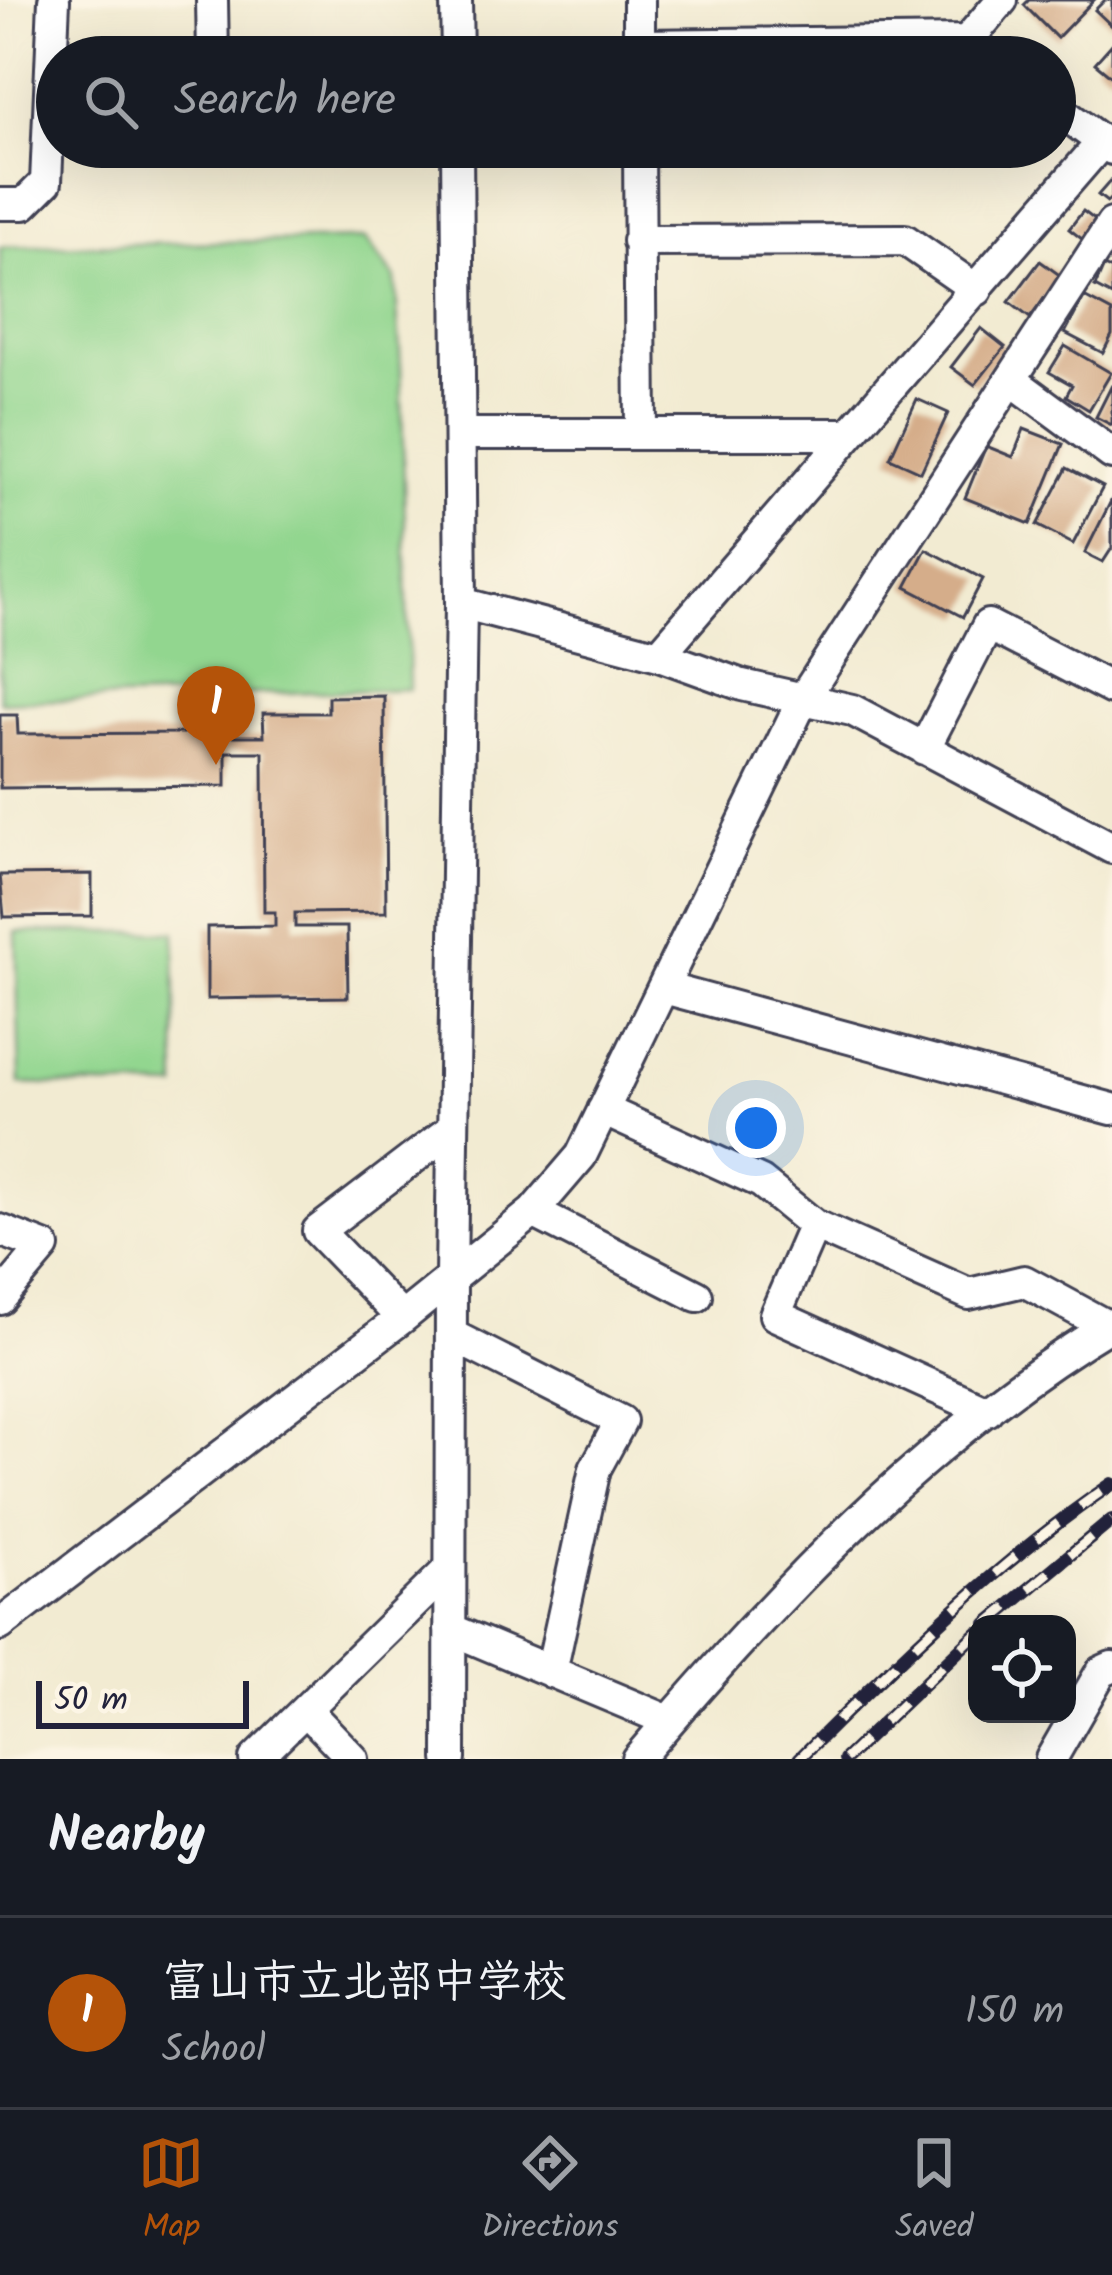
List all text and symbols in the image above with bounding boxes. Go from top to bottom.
search box [36,36,1076,168]
text: Search here [174,66,396,138]
icon: search [78,69,144,135]
pin: 1 [177,666,255,765]
your location [726,1098,786,1158]
map controls [968,1615,1076,1723]
button: locate [968,1615,1076,1723]
scale bar [36,1675,249,1728]
text: 50 m [54,1675,128,1728]
text: Nearby [48,1797,205,1878]
text: 富山市立北部中学校 [162,1948,567,2020]
text: 1 [81,1982,93,2044]
text: 150 m [965,1982,1064,2044]
text: School [162,2020,266,2082]
tab: Map [138,2130,204,2255]
tab: Directions [481,2130,618,2255]
tab: Saved [895,2130,974,2255]

